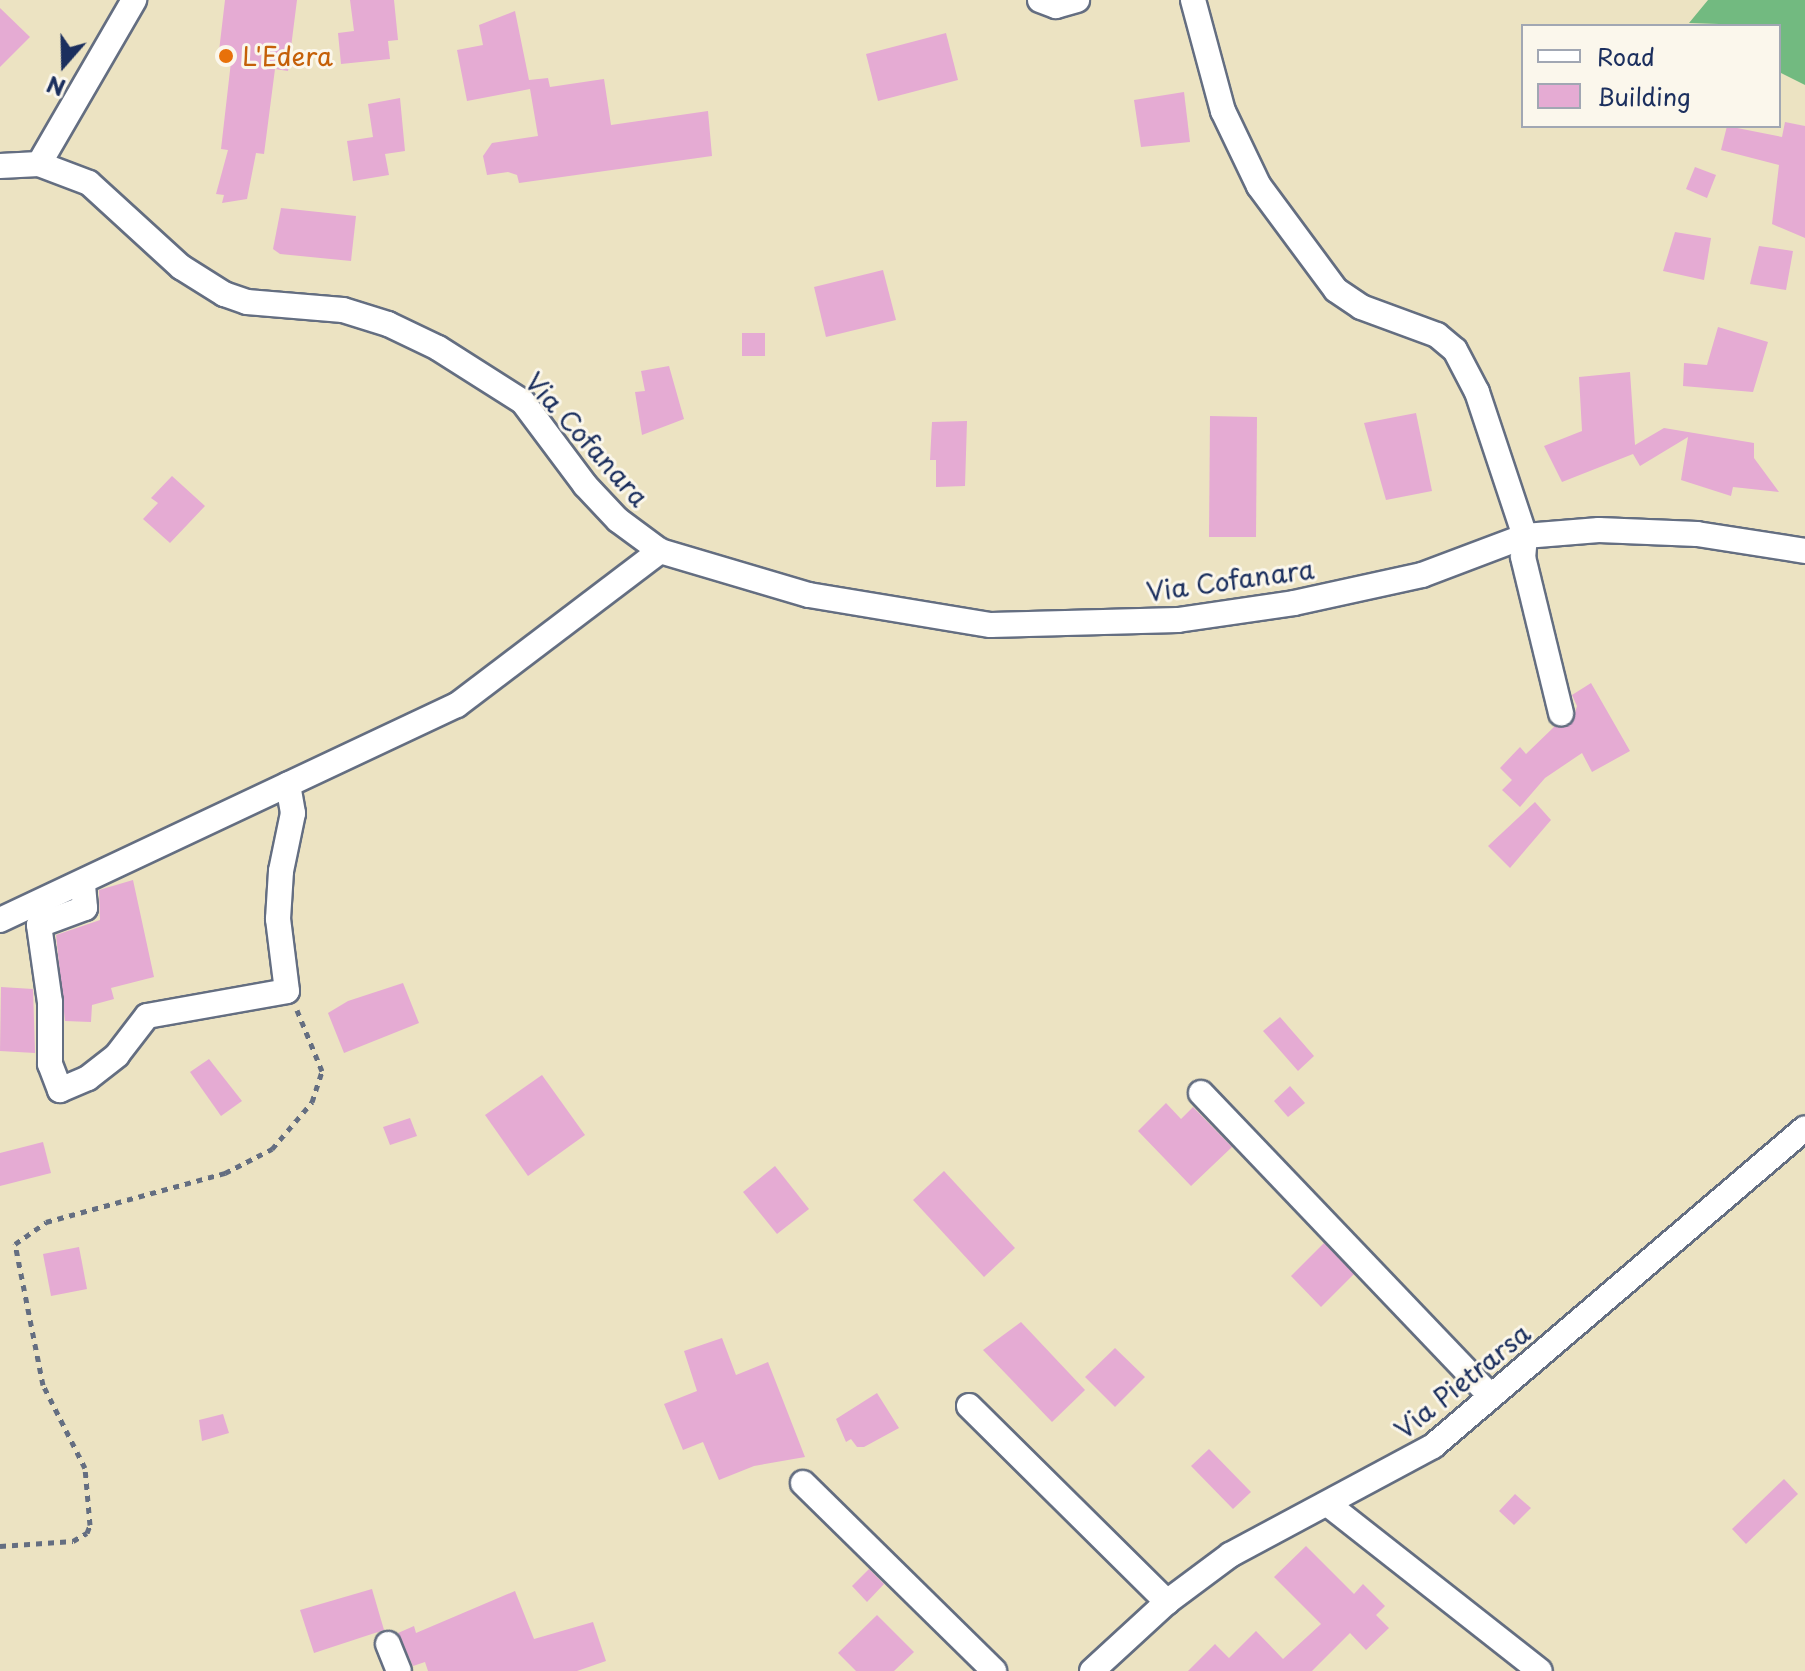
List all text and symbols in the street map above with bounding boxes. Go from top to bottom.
north arrow [24,24,104,104]
legend [1521,24,1781,128]
text: Road [1597,38,1655,74]
place label: L'Edera [242,40,333,72]
marker: L'Edera [217,47,235,65]
text: N [42,69,69,106]
text: Building [1597,78,1691,114]
street label: Via Cofanara [519,366,655,512]
street label: Via Cofanara [1144,553,1316,607]
street label: Via Pietrarsa [1389,1317,1535,1445]

